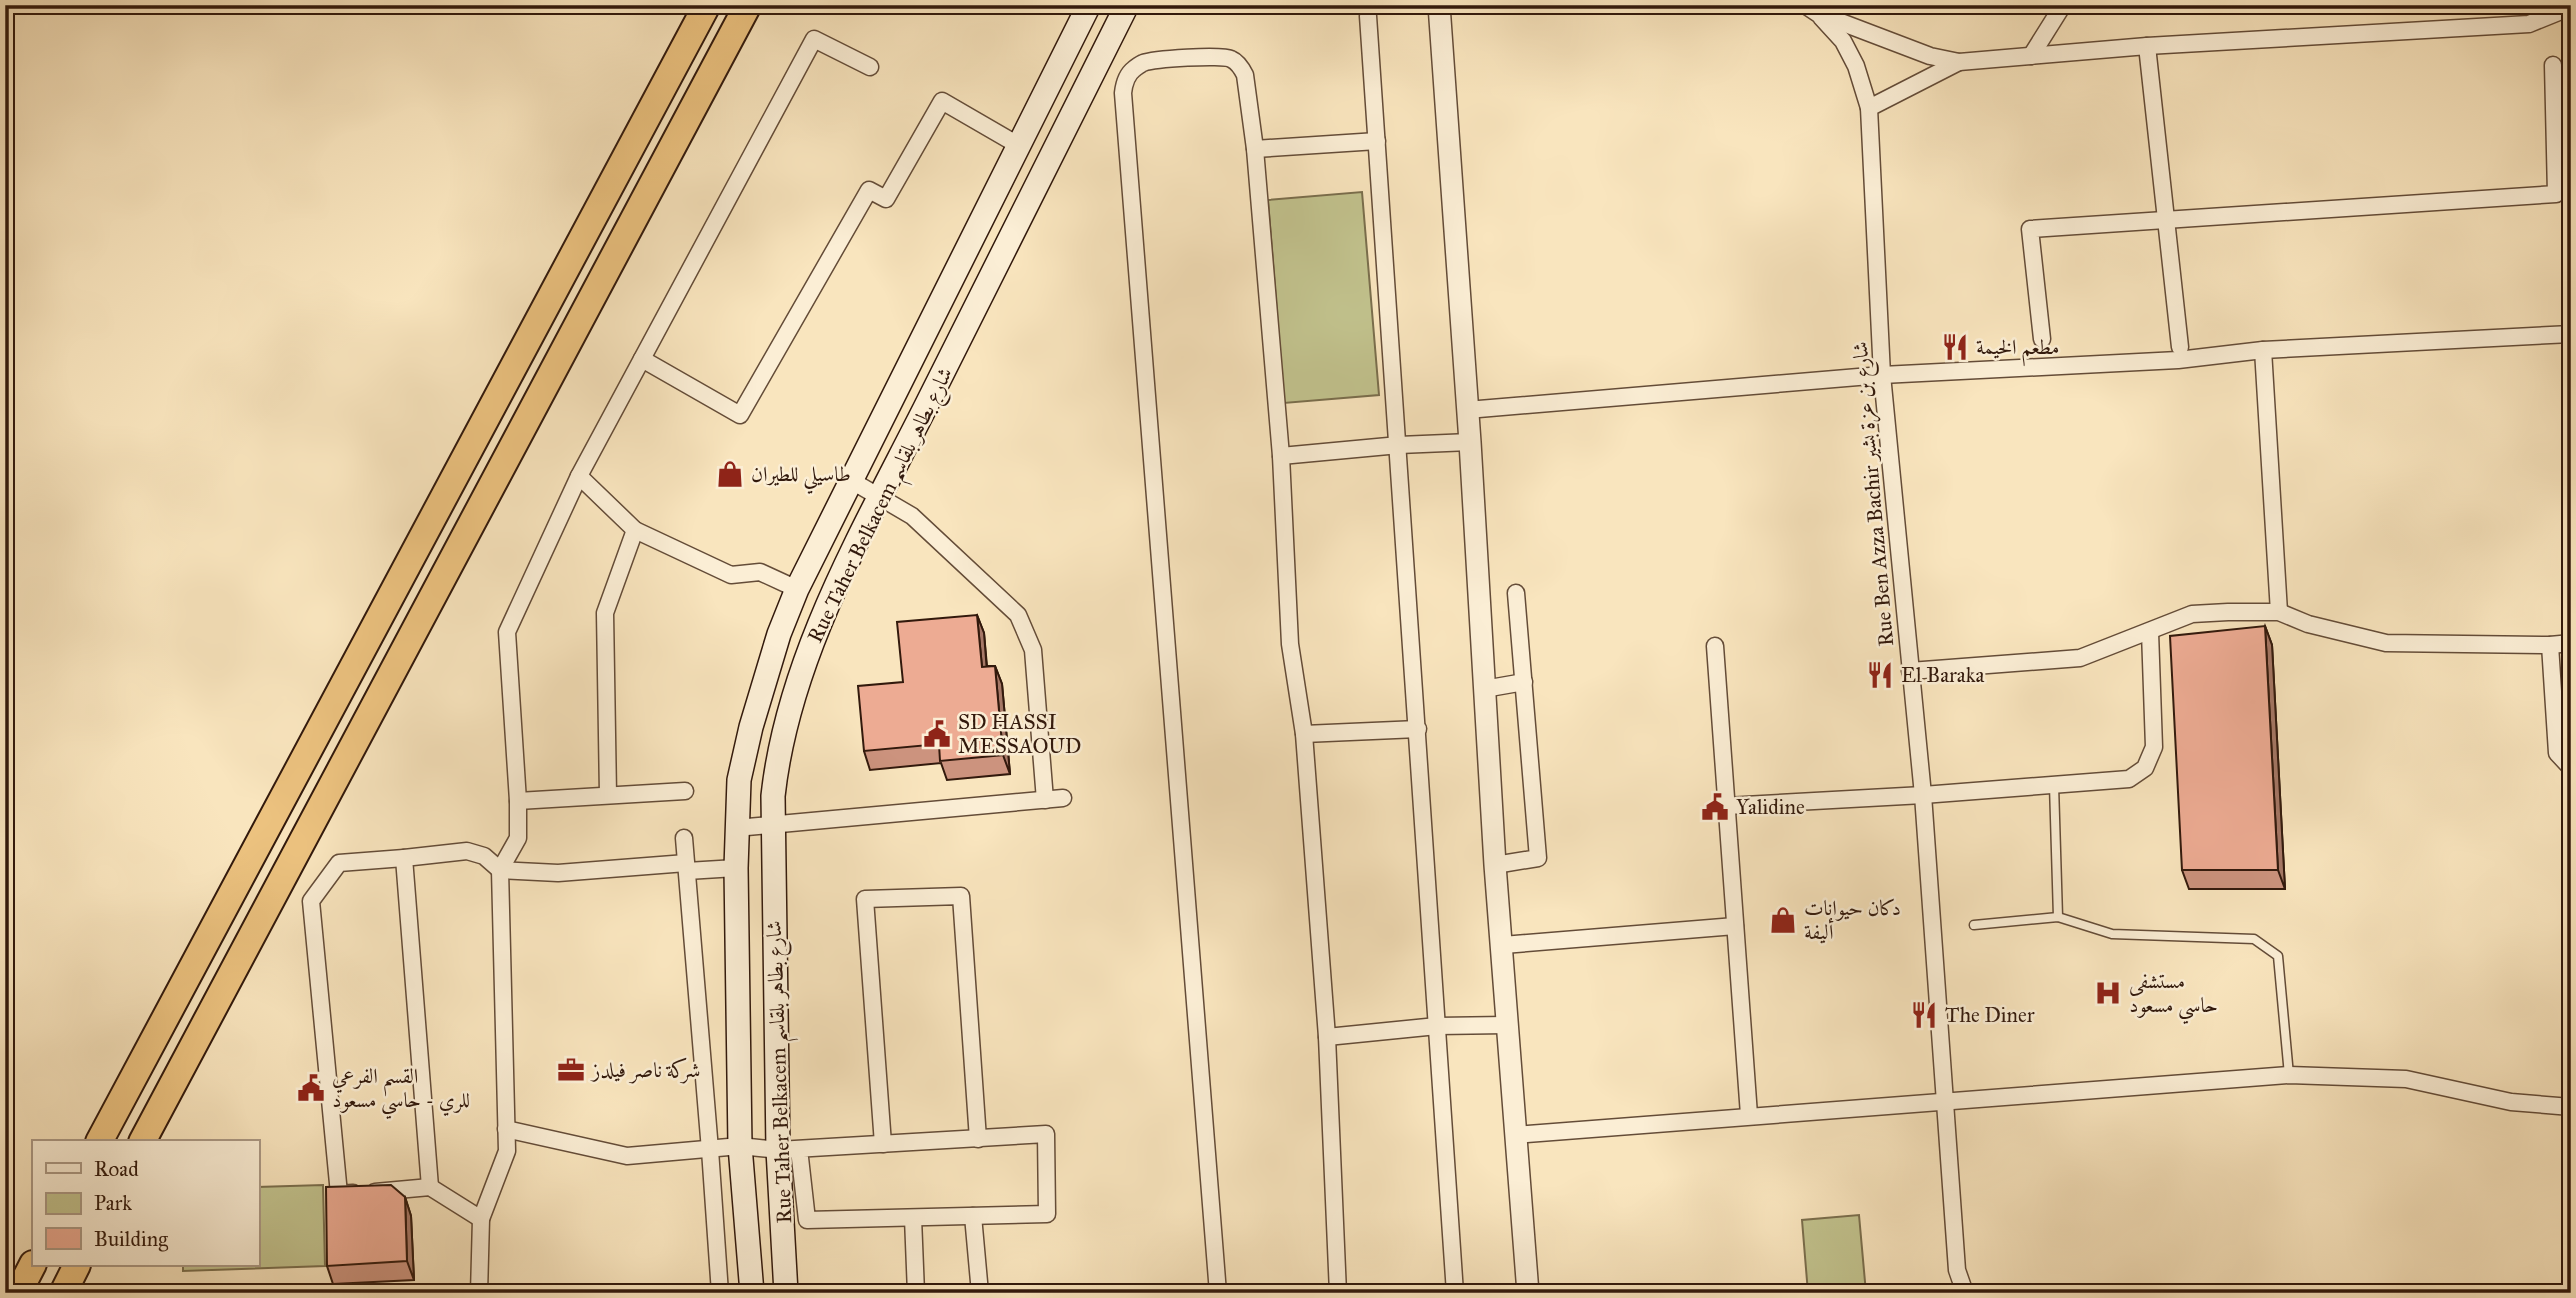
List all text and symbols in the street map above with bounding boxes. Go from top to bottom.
restaurant icon: مطعم الخيمة [1940,332,1970,362]
place label: مطعم الخيمة [1976,334,2060,367]
street label: Rue Ben Azza Bachir شارع بن عزة بشير [1847,340,1904,647]
street label: Rue Taher Belkacem شارع بطاهر بلقاسم [802,363,965,650]
shop icon: طاسيلي للطيران [715,459,745,489]
place label: طاسيلي للطيران [751,461,851,494]
restaurant icon: El Baraka [1865,660,1895,690]
place label: El Baraka [1901,662,1984,688]
place label: SD HASSI MESSAOUD [958,709,1081,759]
public building icon: SD HASSI MESSAOUD [922,719,952,749]
public building icon: Yalidine [1700,792,1730,822]
place label: Yalidine [1736,794,1805,820]
place label: دكان حيوانات أليفة [1804,895,1901,945]
shop icon: دكان حيوانات أليفة [1768,905,1798,935]
street label: Rue Taher Belkacem شارع بطاهر بلقاسم [761,920,805,1224]
place label: مستشفى حاسي مسعود [2129,968,2218,1025]
hospital icon: مستشفى حاسي مسعود [2093,978,2123,1008]
restaurant icon: The Diner [1909,1000,1939,1030]
place label: The Diner [1945,1002,2035,1028]
office icon: شركة ناصر فيلدز [556,1055,586,1085]
place label: شركة ناصر فيلدز [590,1057,700,1084]
place label: القسم الفرعي للري - حاسي مسعود [332,1063,470,1120]
public building icon: القسم الفرعي للري - حاسي مسعود [296,1073,326,1103]
legend [32,1140,259,1266]
text: Road [94,1156,139,1182]
text: Park [94,1190,132,1216]
text: Building [94,1226,168,1252]

